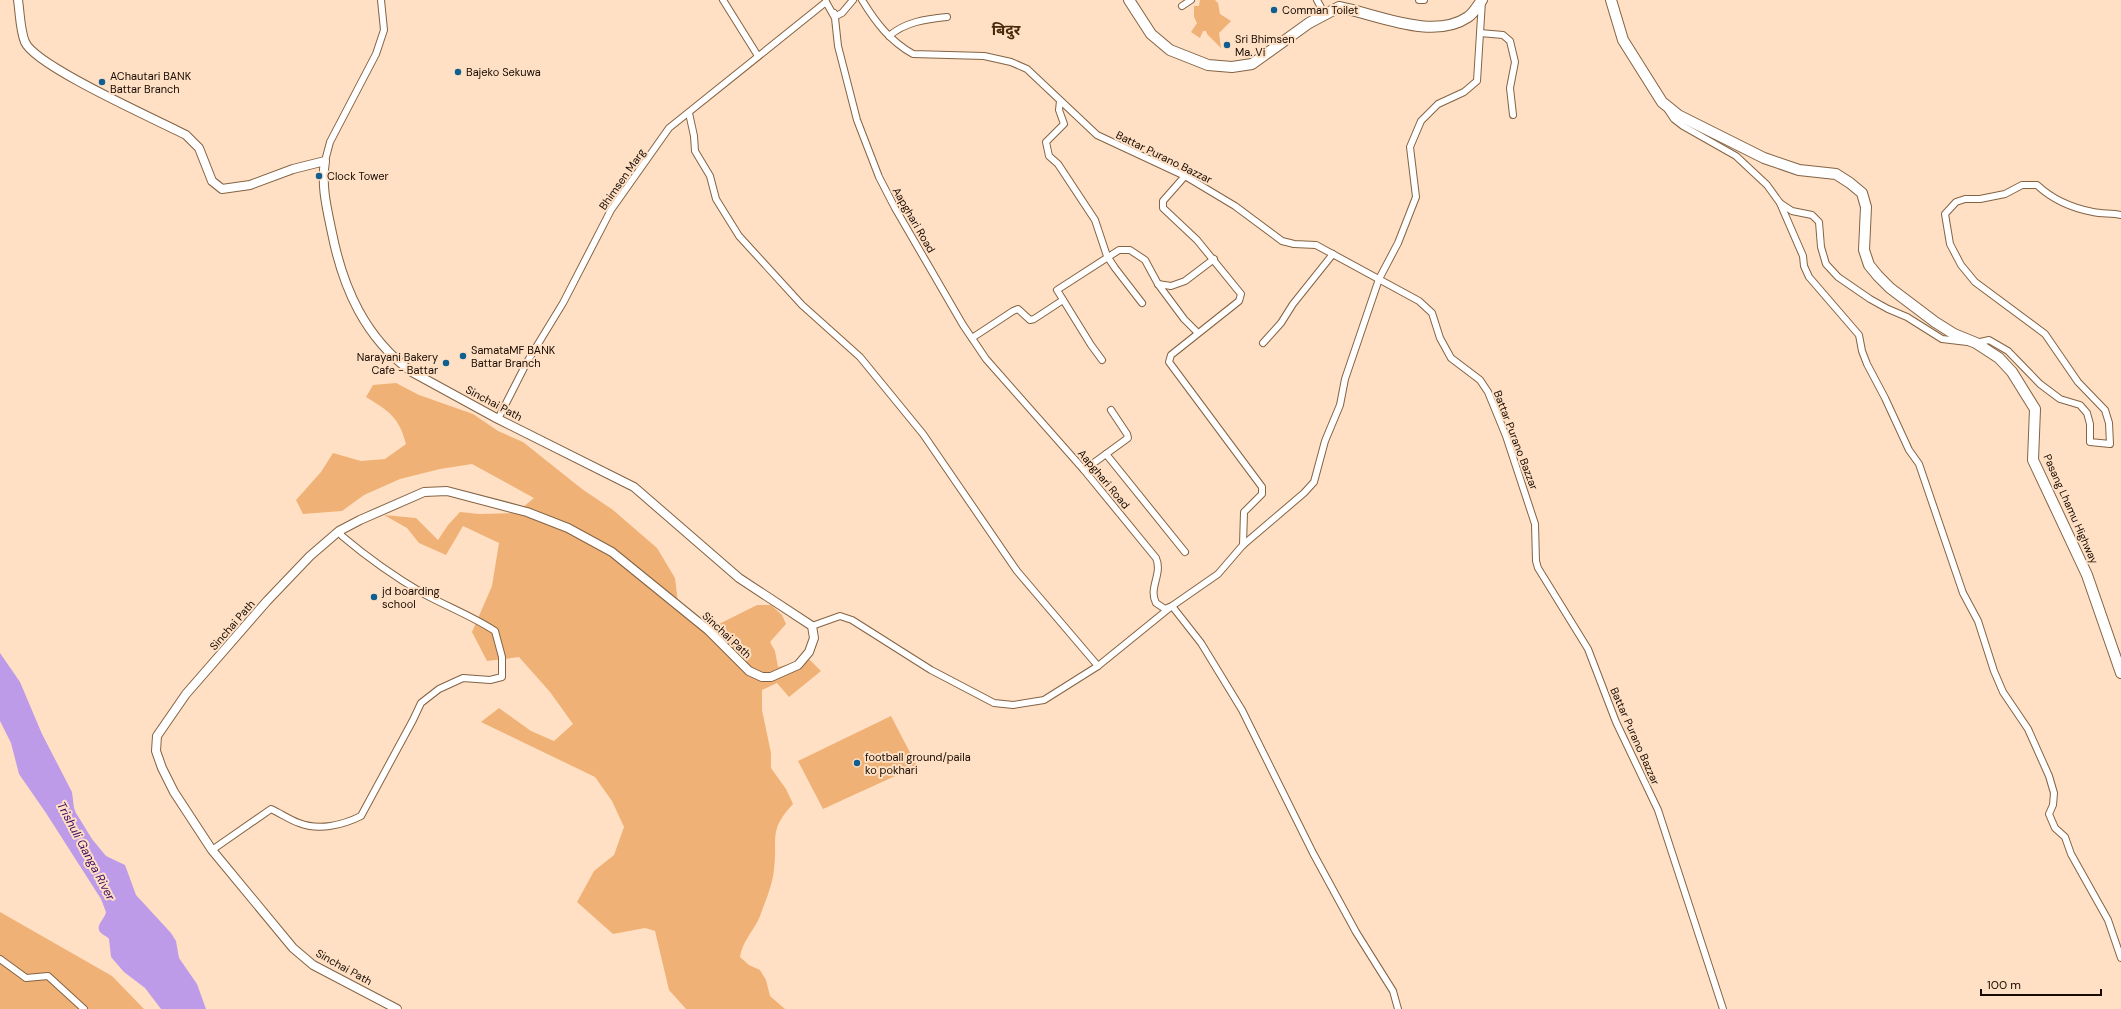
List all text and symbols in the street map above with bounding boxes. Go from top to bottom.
place label: Comman Toilet [1282,3,1358,17]
marker: Comman Toilet [1269,5,1279,15]
district label: बिदुर [992,20,1021,40]
place label: Sri Bhimsen Ma. Vi [1235,32,1295,59]
marker: Sri Bhimsen Ma. Vi [1222,40,1232,50]
place label: Bajeko Sekuwa [466,65,541,79]
marker: Bajeko Sekuwa [453,67,463,77]
place label: AChautari BANK Battar Branch [110,69,192,96]
marker: AChautari BANK Battar Branch [97,77,107,87]
street label: Battar Purano Bazzar [1114,128,1214,186]
street label: Bhimsen Marg [596,146,648,212]
place label: Clock Tower [327,169,389,183]
marker: Clock Tower [314,171,324,181]
street label: Aapghari Road [890,185,938,255]
place label: SamataMF BANK Battar Branch [471,343,556,370]
place label: Narayani Bakery Cafe - Battar [357,350,438,377]
marker: SamataMF BANK Battar Branch [458,351,468,361]
marker: Narayani Bakery Cafe - Battar [441,358,451,368]
street label: Sinchai Path [463,382,525,424]
street label: Battar Purano Bazzar [1491,388,1541,492]
street label: Aapghari Road [1075,446,1133,512]
street label: Pasang Lhamu Highway [2040,452,2102,566]
place label: jd boarding school [381,584,440,611]
marker: jd boarding school [369,592,379,602]
street label: Sinchai Path [206,597,258,653]
street label: Sinchai Path [700,609,754,661]
street label: Battar Purano Bazzar [1607,685,1663,787]
place label: football ground/paila ko pokhari [865,750,971,777]
marker: football ground/paila ko pokhari [852,758,862,768]
water label: Trishuli Ganga River [53,799,119,904]
street label: Sinchai Path [313,946,375,988]
scale bar [1981,971,2101,997]
text: 100 m [1987,977,2021,993]

